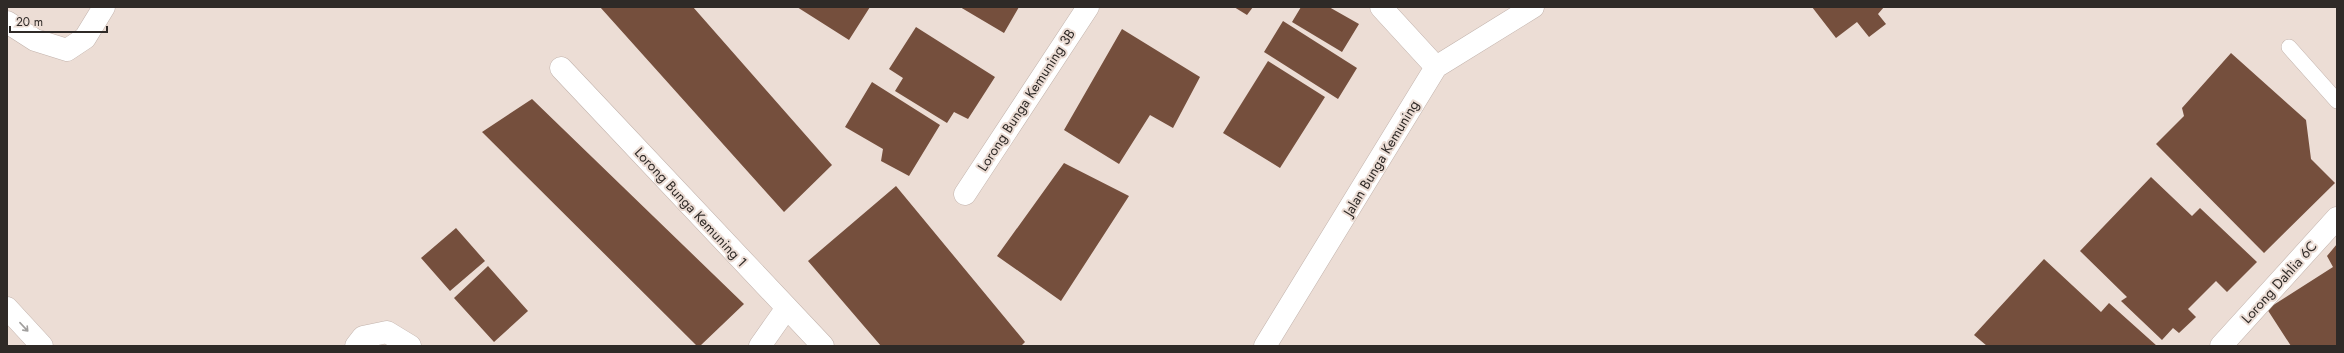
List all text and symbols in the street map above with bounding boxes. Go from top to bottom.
scale bar [10,8,107,34]
text: 20 m [16,13,43,31]
street label: Lorong Bunga Kemuning 3B [972,25,1080,175]
street label: Jalan Bunga Kemuning [1337,96,1424,222]
street label: Lorong Bunga Kemuning 1 [630,143,752,271]
street label: Lorong Dahlia 6C [2237,236,2321,328]
one-way arrow [20,322,29,332]

